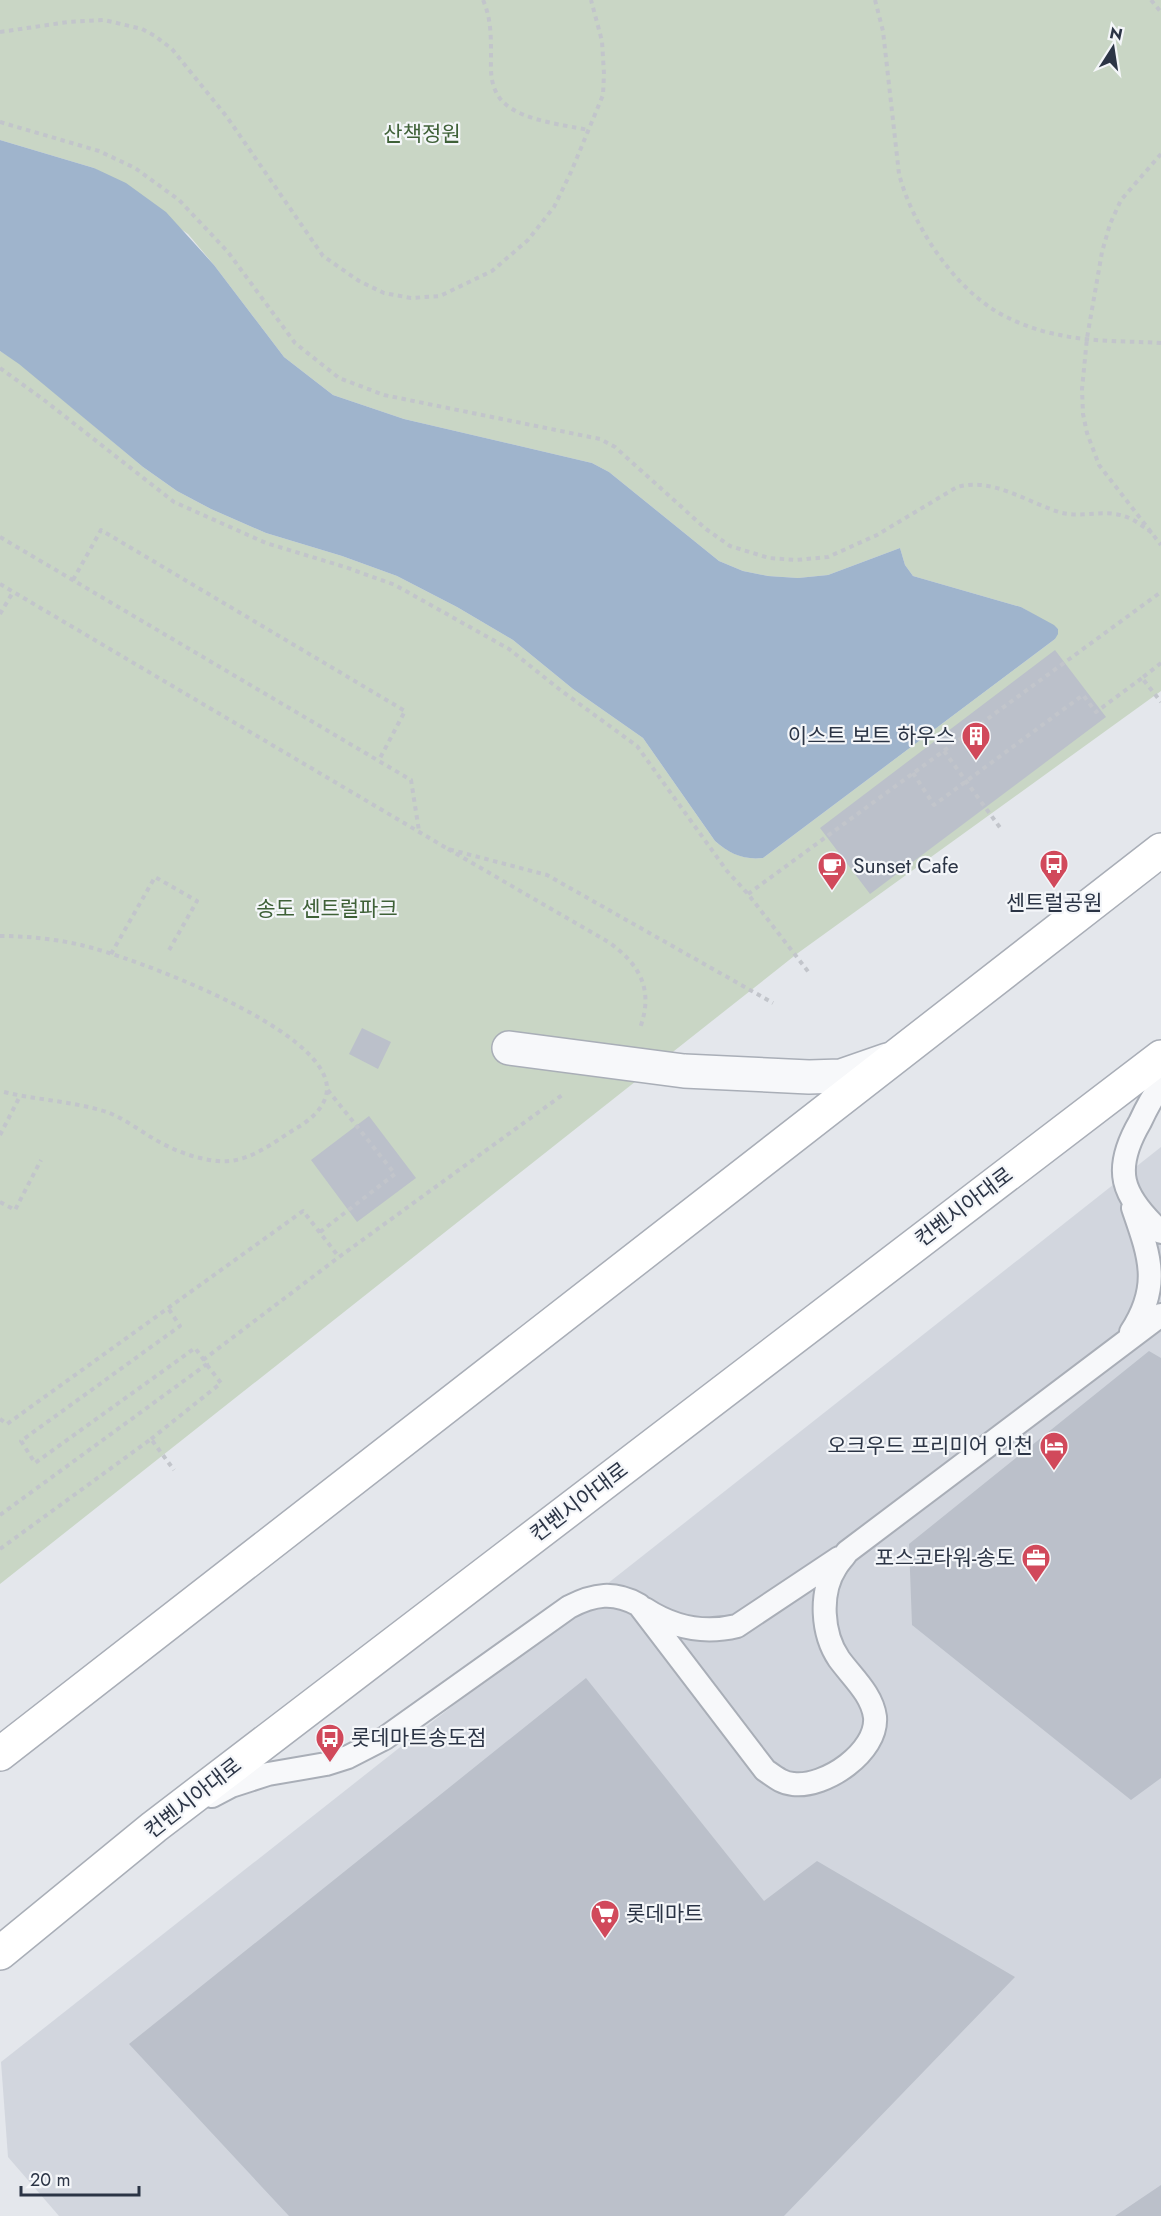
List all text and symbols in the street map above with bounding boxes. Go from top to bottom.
north arrow [1083,18,1143,78]
text: N [1107,21,1125,46]
park label: 산책정원 [383,119,461,149]
building icon: 이스트 보트 하우스 [960,720,992,762]
place label: 이스트 보트 하우스 [788,721,955,751]
bus stop icon: 센트럴공원 [1038,848,1070,890]
cafe icon: Sunset Cafe [816,850,848,892]
place label: Sunset Cafe [853,851,959,881]
place label: 센트럴공원 [1006,888,1102,918]
park label: 송도 센트럴파크 [256,894,398,924]
street label: 컨벤시아대로 [909,1160,1019,1254]
hotel icon: 오크우드 프리미어 인천 [1038,1430,1070,1472]
place label: 오크우드 프리미어 인천 [827,1431,1033,1461]
street label: 컨벤시아대로 [524,1455,634,1549]
office icon: 포스코타워-송도 [1020,1542,1052,1584]
place label: 포스코타워-송도 [875,1543,1015,1573]
bus stop icon: 롯데마트송도점 [314,1722,346,1764]
place label: 롯데마트송도점 [351,1723,486,1753]
street label: 컨벤시아대로 [138,1750,248,1846]
supermarket icon: 롯데마트 [589,1898,621,1940]
place label: 롯데마트 [626,1899,703,1929]
scale bar [21,2159,140,2197]
text: 20 m [30,2167,70,2193]

